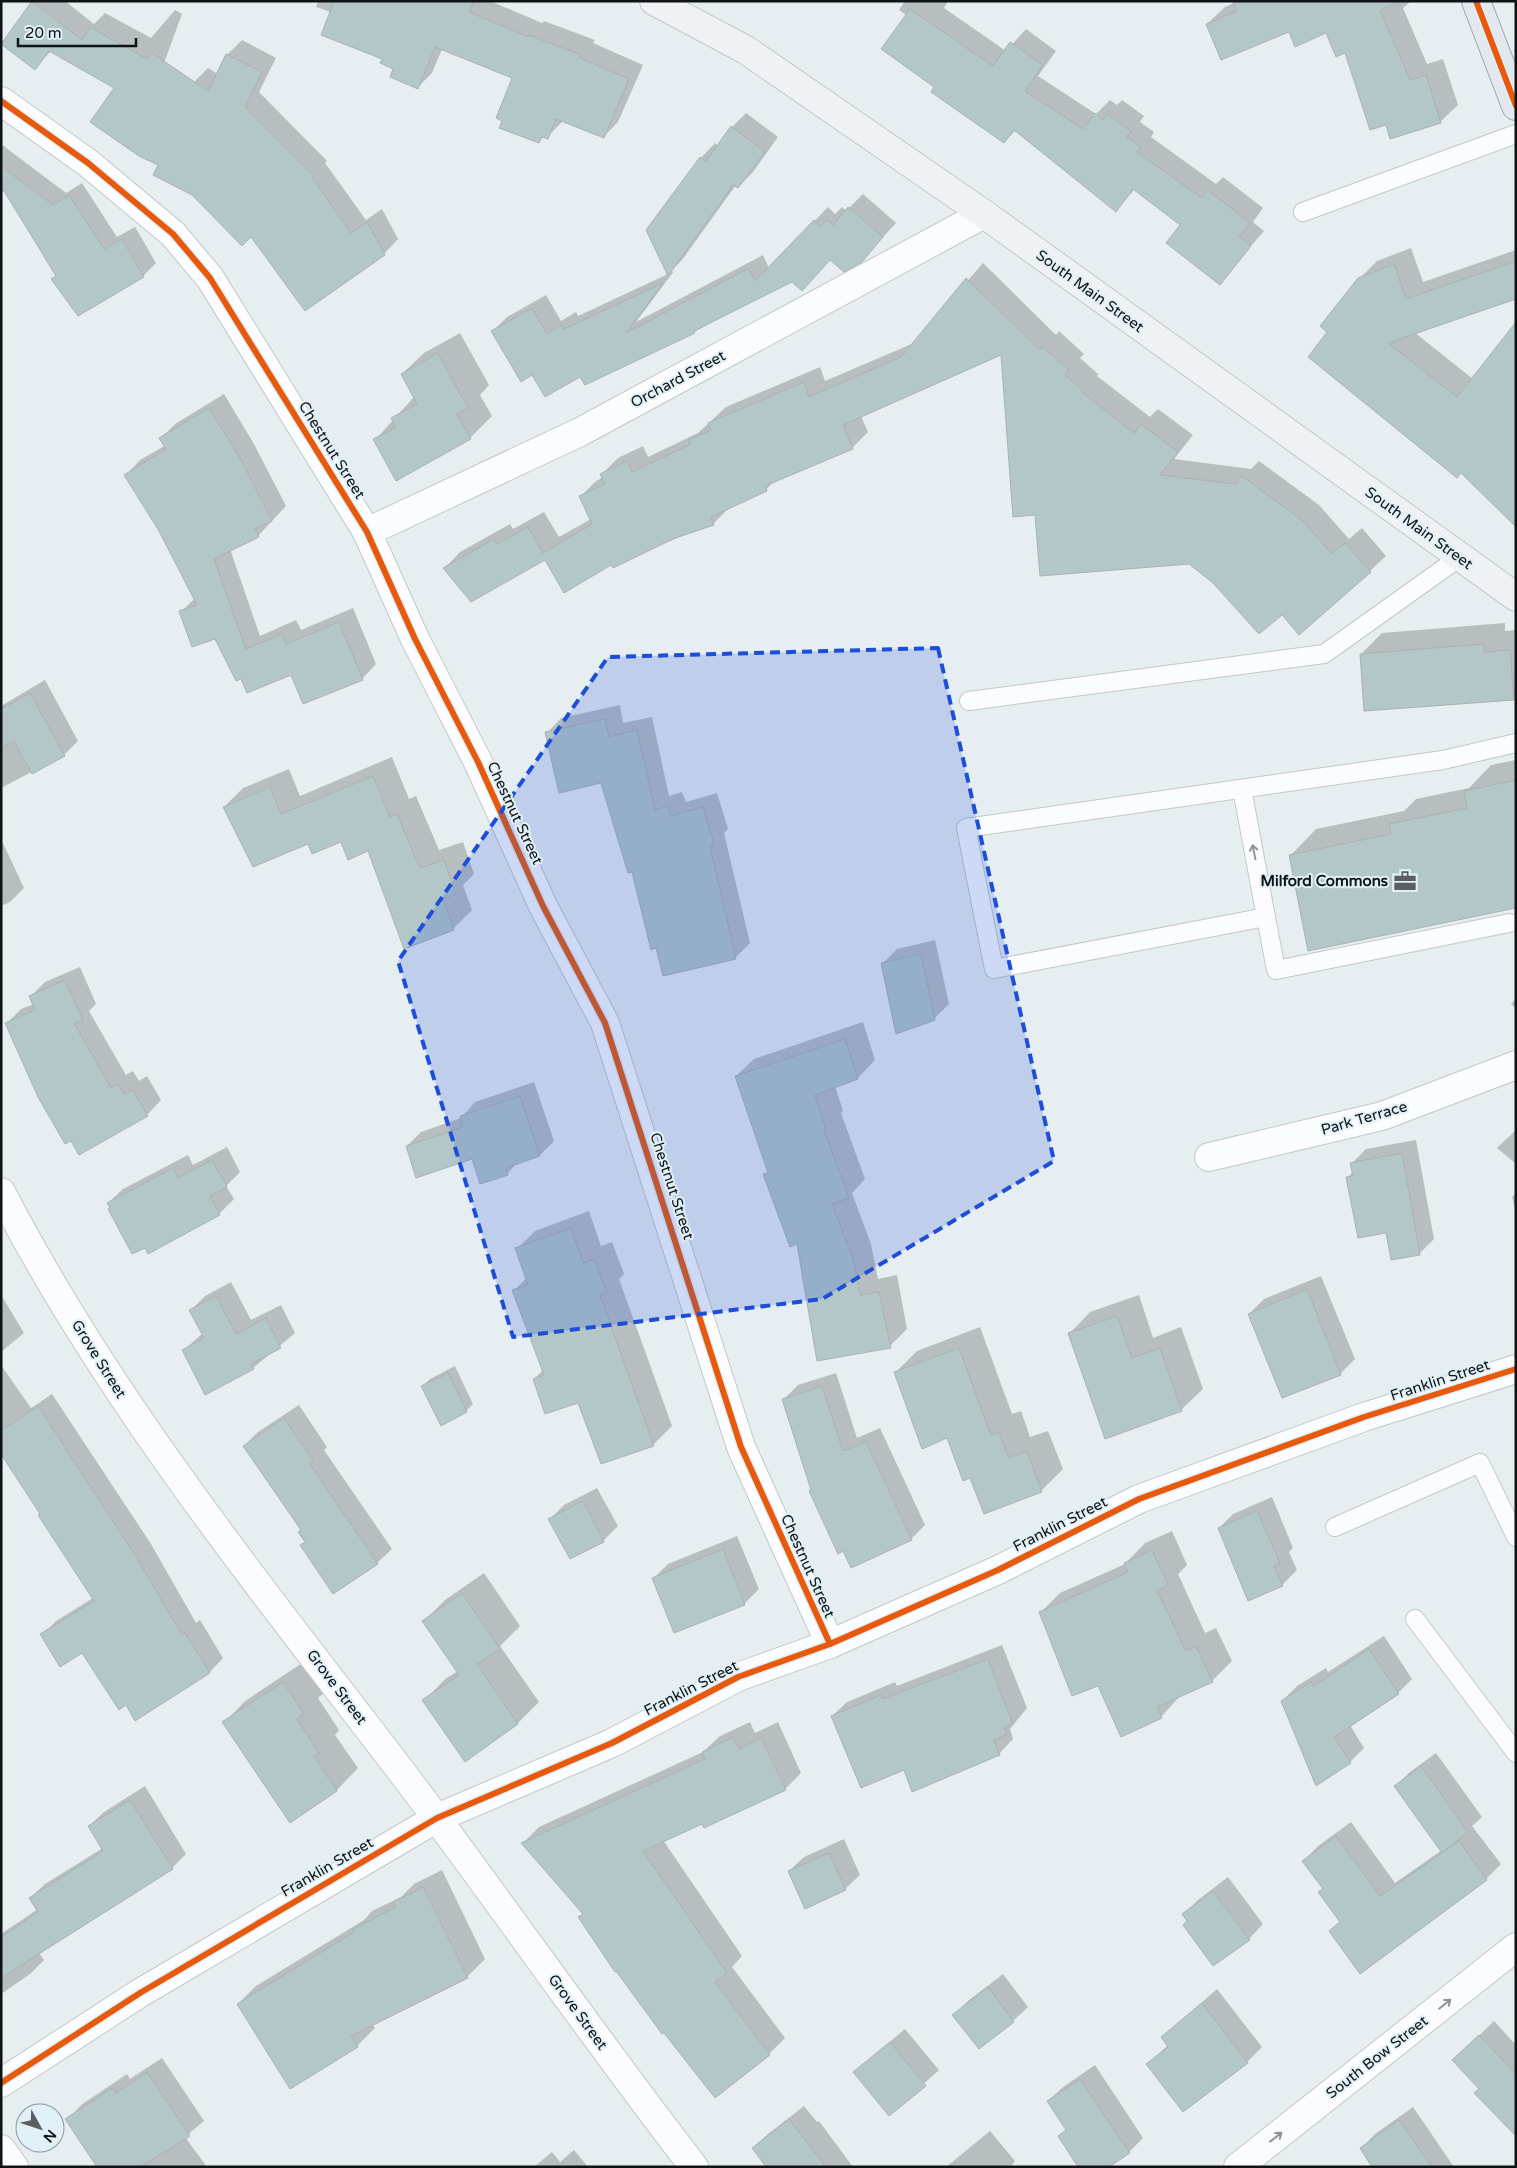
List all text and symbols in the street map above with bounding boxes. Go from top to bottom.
scale bar [18,15,135,47]
text: 20 m [25,24,62,42]
street label: South Main Street [1033,246,1148,336]
street label: Orchard Street [627,346,729,412]
street label: Chestnut Street [295,398,369,502]
street label: South Main Street [1362,483,1477,573]
street label: Chestnut Street [483,759,547,868]
one-way arrow [1248,844,1258,860]
office icon: Milford Commons [1392,868,1418,894]
place label: Milford Commons [1261,872,1388,890]
street label: Park Terrace [1319,1097,1409,1139]
street label: Chestnut Street [646,1130,698,1242]
street label: Grove Street [68,1316,130,1402]
street label: Franklin Street [1388,1355,1492,1405]
street label: Franklin Street [1010,1492,1110,1556]
street label: Chestnut Street [777,1511,839,1621]
street label: Grove Street [303,1646,371,1728]
street label: Franklin Street [641,1656,741,1720]
street label: Franklin Street [278,1833,377,1901]
street label: Grove Street [545,1971,612,2054]
one-way arrow [1438,1998,1451,2009]
street label: South Bow Street [1323,2011,1432,2102]
north arrow [15,2103,65,2153]
text: N [39,2126,60,2146]
one-way arrow [1270,2131,1283,2142]

